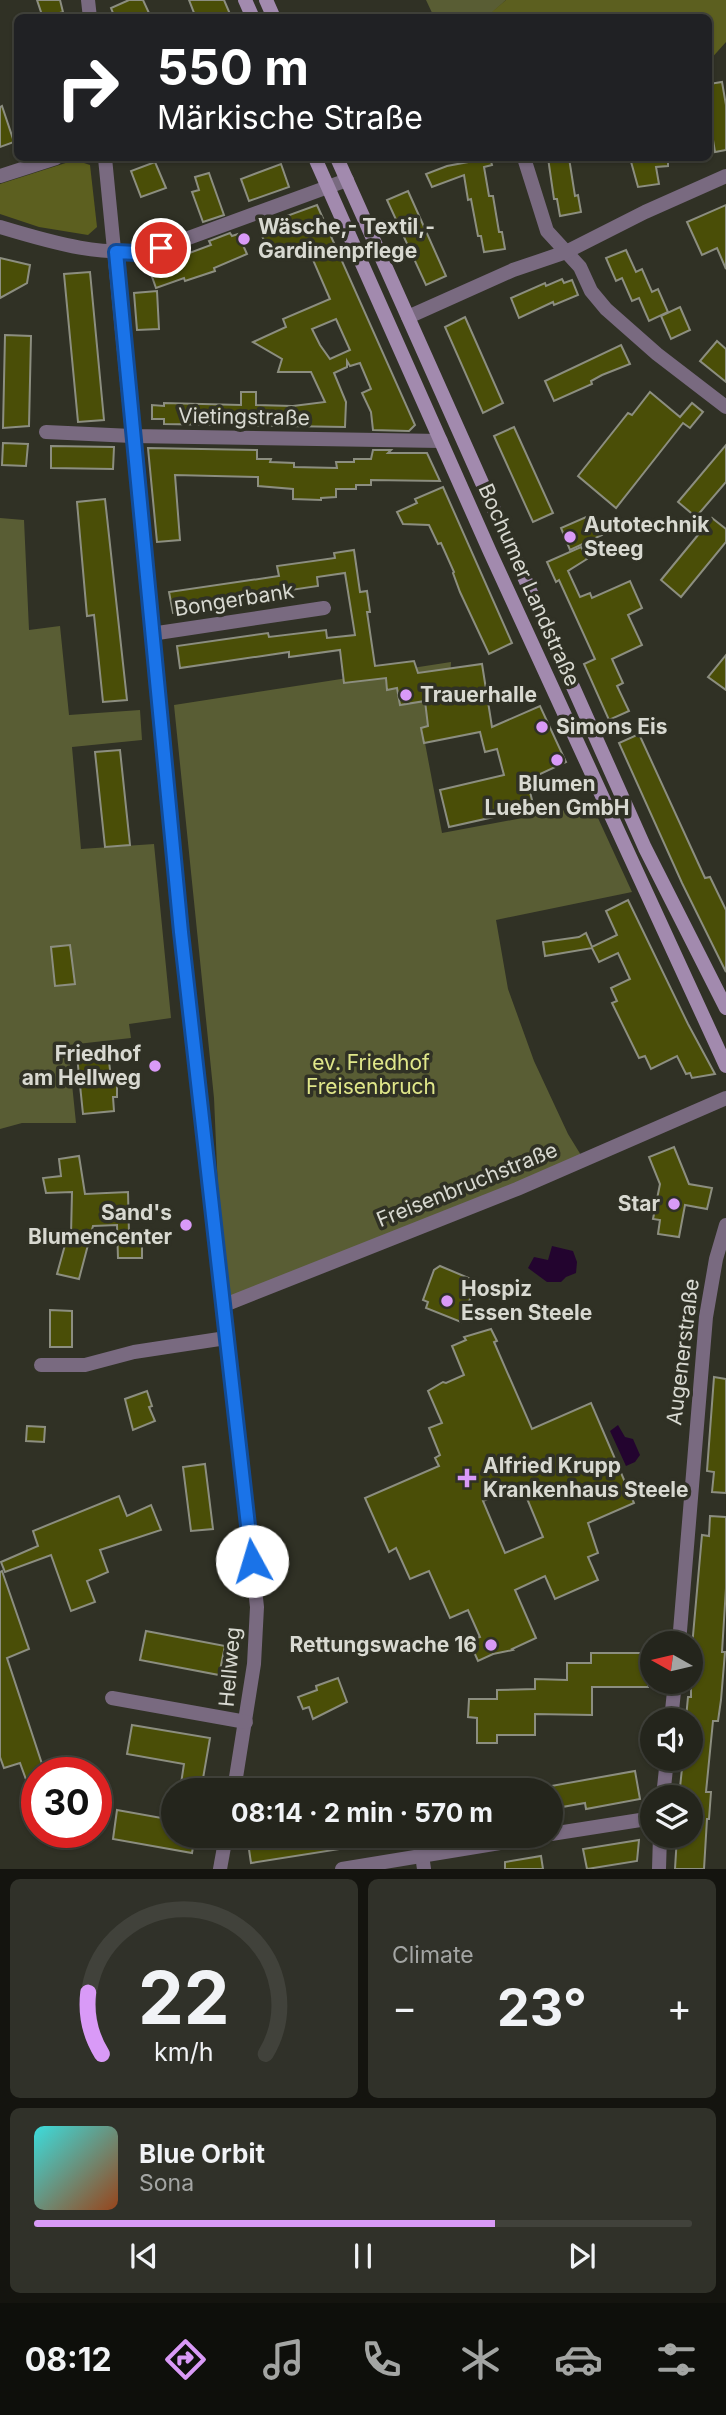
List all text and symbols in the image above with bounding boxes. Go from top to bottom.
text: 550 m [157,38,309,97]
icon: right [42,42,133,133]
text: Märkische Straße [157,98,423,137]
place label: Wäsche,- Textil,- Gardinenpflege [258,214,435,263]
pin [131,218,191,278]
icon: arrive [142,229,180,267]
marker: Wäsche,- Textil,- Gardinenpflege [236,231,252,247]
street label: Vietingstraße [178,403,310,430]
street label: Bochumer Landstraße [473,480,585,690]
place label: Autotechnik Steeg [584,512,710,561]
marker: Autotechnik Steeg [562,529,578,545]
street label: Bongerbank [172,578,296,621]
place label: Trauerhalle [420,682,537,707]
marker: Trauerhalle [398,687,414,703]
place label: Simons Eis [556,714,668,739]
marker: Simons Eis [534,719,550,735]
marker: Blumen Lueben GmbH [549,752,565,768]
place label: Blumen Lueben GmbH [484,771,630,820]
place label: Friedhof am Hellweg [22,1041,142,1090]
park label: ev. Friedhof Freisenbruch [306,1050,436,1099]
marker: Friedhof am Hellweg [147,1058,163,1074]
street label: Freisenbruchstraße [373,1137,561,1232]
place label: Star [618,1191,660,1216]
marker: Star [666,1196,682,1212]
place label: Sand's Blumencenter [28,1200,172,1249]
marker: Sand's Blumencenter [178,1217,194,1233]
place label: Hospiz Essen Steele [461,1276,592,1325]
street label: Augenerstraße [661,1277,704,1427]
marker: Hospiz Essen Steele [439,1293,455,1309]
place label: Alfried Krupp Krankenhaus Steele [483,1453,688,1502]
marker: Alfried Krupp Krankenhaus Steele [457,1468,477,1488]
position arrow [215,1524,289,1598]
street label: Hellweg [214,1626,245,1708]
north arrow [640,1631,704,1694]
map controls [640,1631,703,1848]
place label: Rettungswache 16 [290,1632,477,1657]
marker: Rettungswache 16 [483,1637,499,1653]
button: sound [640,1708,703,1771]
speed limit sign: 30 [21,1757,112,1848]
button: layers [640,1785,703,1848]
text: 08:14 · 2 min · 570 m [231,1797,493,1828]
text: Climate [392,1941,474,1969]
text: 22 [138,1954,230,2043]
text: 23° [497,1976,587,2039]
text: − [392,1984,417,2030]
text: + [667,1984,692,2030]
text: km/h [154,2037,214,2067]
text: Blue Orbit [139,2138,265,2169]
text: Sona [139,2169,194,2197]
icon: previous [125,2237,163,2275]
icon: pause [344,2237,382,2275]
icon: next [563,2237,601,2275]
icon: directions [161,2335,210,2384]
icon: music [259,2335,308,2384]
icon: phone [357,2335,406,2384]
icon: climate [456,2335,505,2384]
icon: car [554,2335,603,2384]
icon: filters [652,2335,701,2384]
text: 08:12 [25,2340,112,2379]

